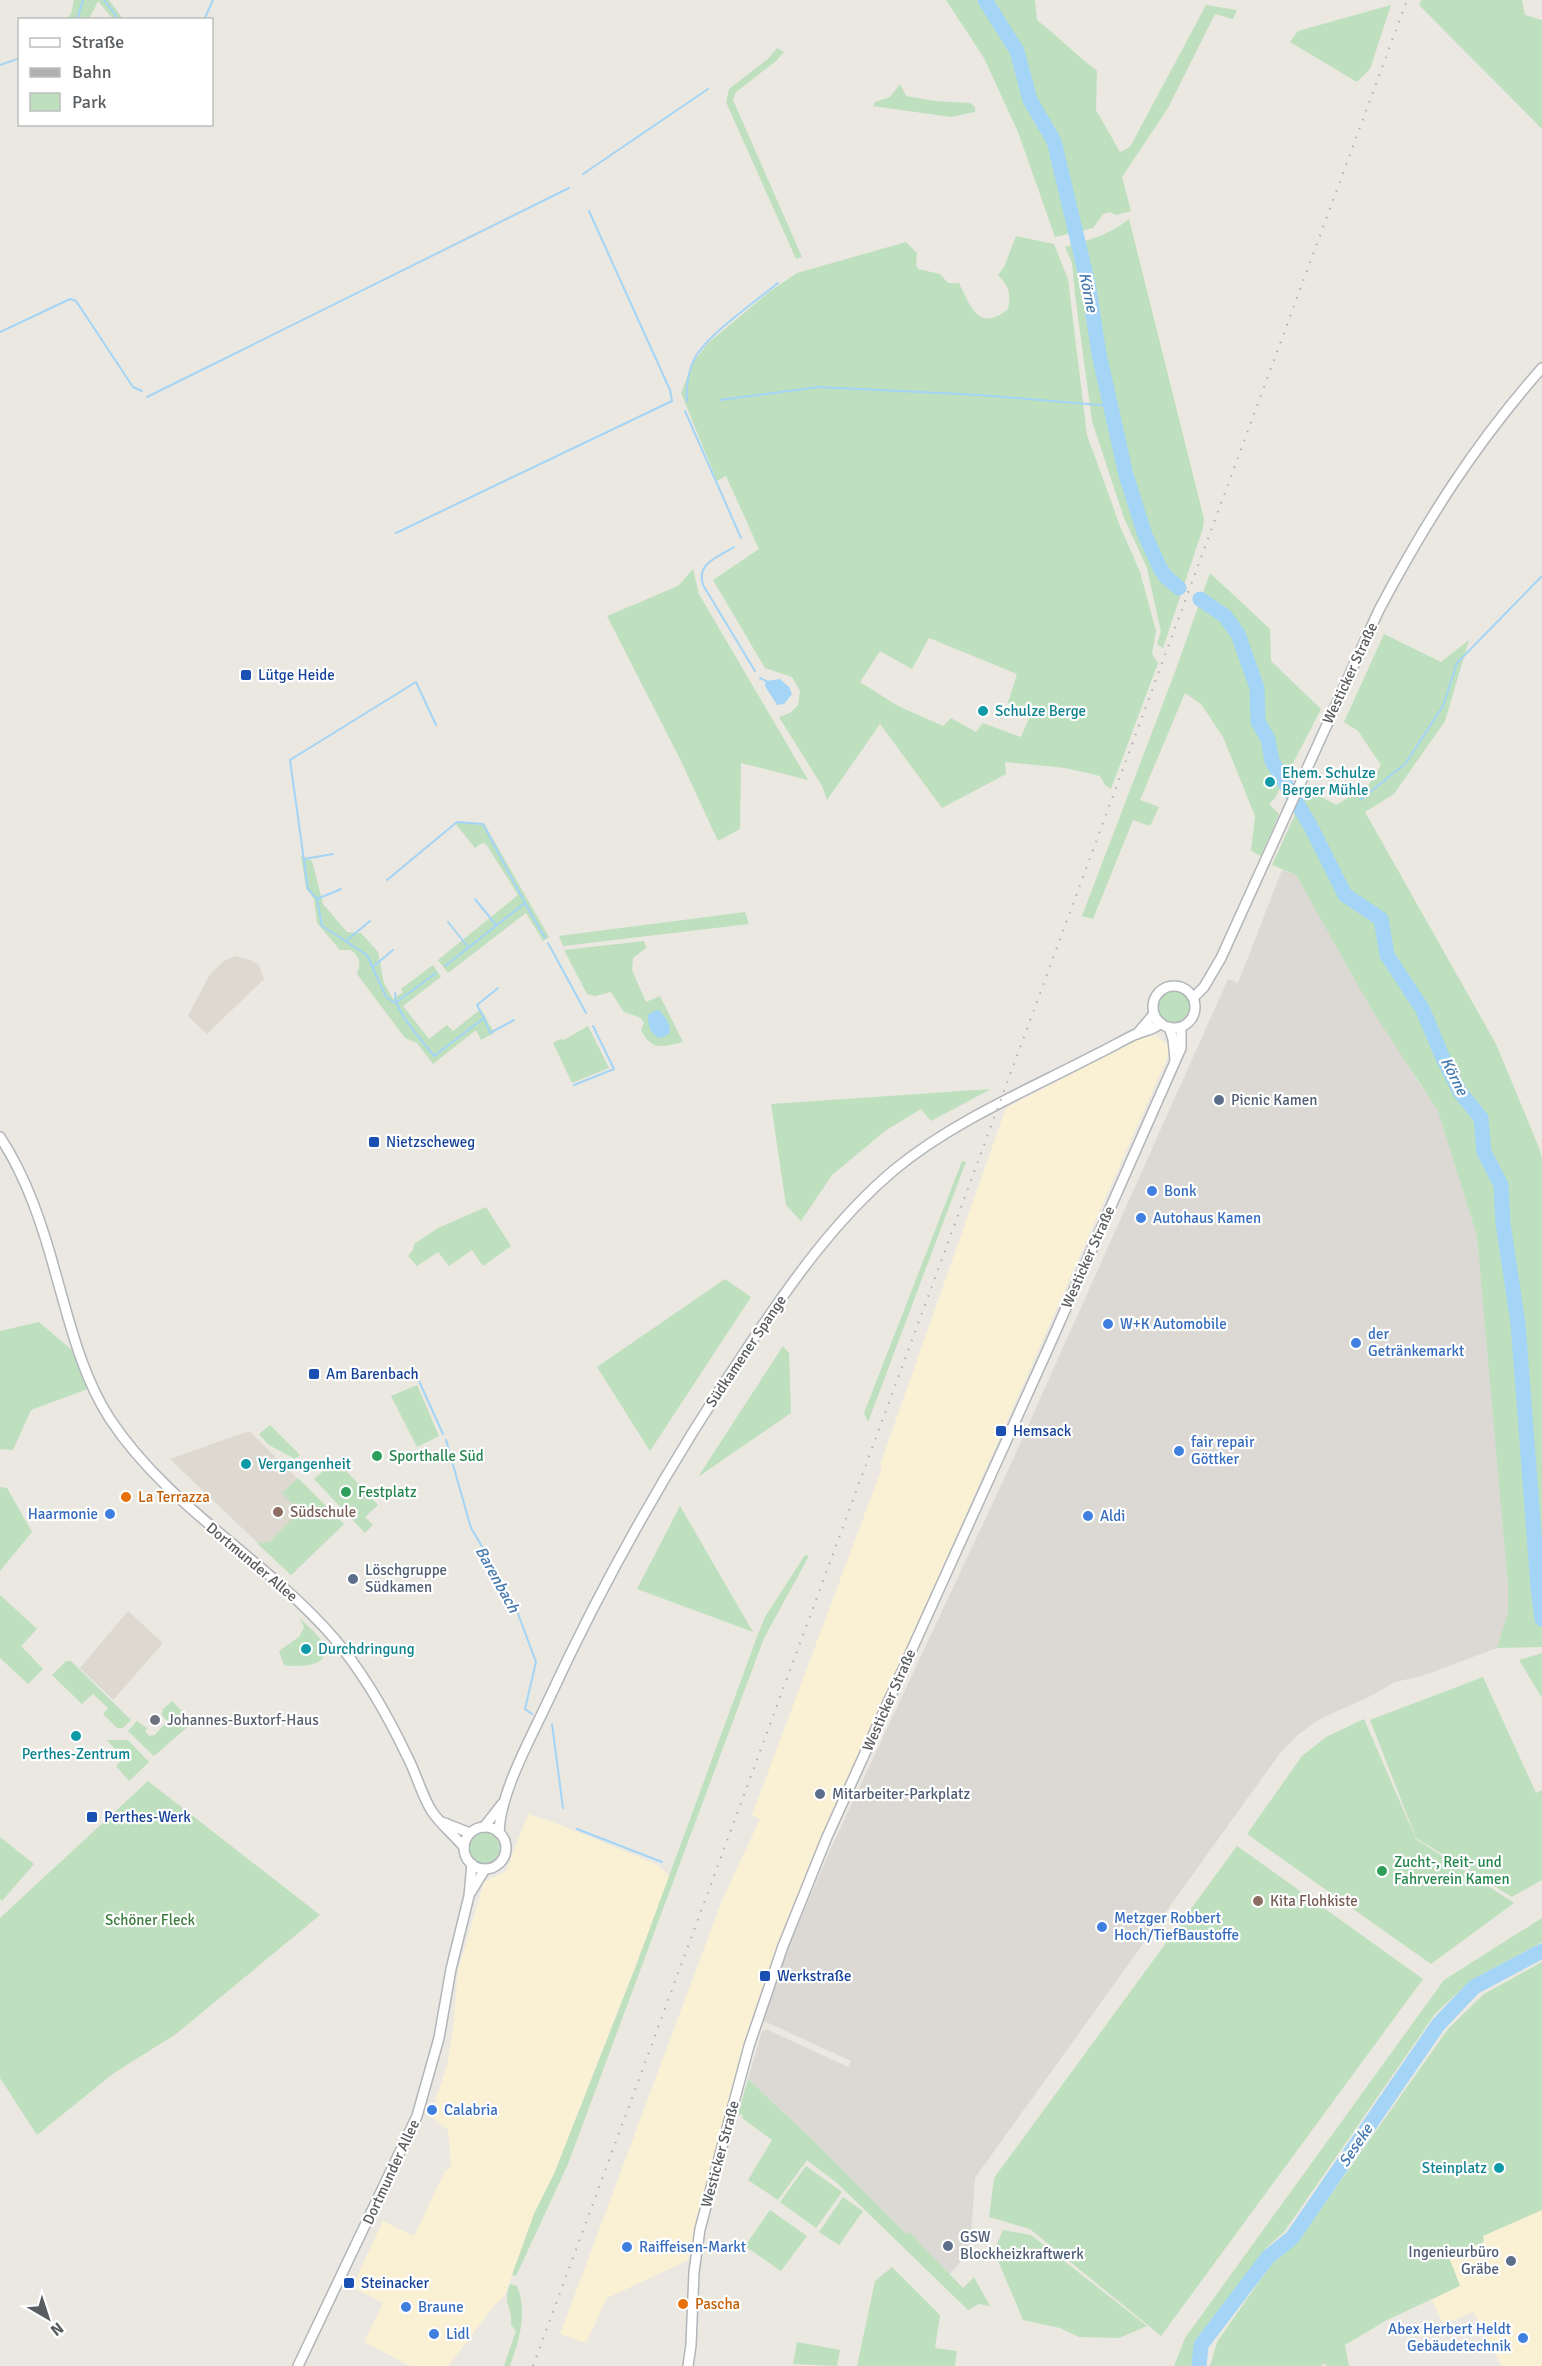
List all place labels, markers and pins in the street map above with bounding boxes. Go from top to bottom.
place label: Lütge Heide [258,666,335,684]
marker: Lütge Heide [239,668,253,682]
place label: Schulze Berge [995,702,1086,720]
marker: Schulze Berge [976,704,990,718]
place label: Ehem. Schulze Berger Mühle [1282,764,1376,799]
marker: Ehem. Schulze Berger Mühle [1263,775,1277,789]
place label: Picnic Kamen [1231,1091,1317,1109]
marker: Picnic Kamen [1212,1093,1226,1107]
place label: Nietzscheweg [386,1133,475,1151]
marker: Nietzscheweg [367,1135,381,1149]
place label: Bonk [1164,1182,1197,1200]
marker: Bonk [1145,1184,1159,1198]
place label: Autohaus Kamen [1153,1209,1261,1227]
marker: Autohaus Kamen [1134,1211,1148,1225]
place label: W+K Automobile [1120,1315,1227,1333]
marker: W+K Automobile [1101,1317,1115,1331]
place label: der Getränkemarkt [1368,1325,1464,1360]
marker: der Getränkemarkt [1349,1336,1363,1350]
place label: Am Barenbach [326,1365,419,1383]
marker: Am Barenbach [307,1367,321,1381]
place label: Hemsack [1013,1422,1072,1440]
marker: Hemsack [994,1424,1008,1438]
place label: fair repair Göttker [1191,1433,1255,1468]
marker: fair repair Göttker [1172,1444,1186,1458]
place label: Sporthalle Süd [389,1447,484,1465]
marker: Sporthalle Süd [370,1449,384,1463]
place label: Vergangenheit [258,1455,351,1473]
marker: Vergangenheit [239,1457,253,1471]
place label: Festplatz [358,1483,417,1501]
marker: Festplatz [339,1485,353,1499]
place label: La Terrazza [138,1488,210,1506]
marker: La Terrazza [119,1490,133,1504]
place label: Südschule [290,1503,356,1521]
place label: Haarmonie [28,1505,98,1523]
marker: Südschule [271,1505,285,1519]
marker: Haarmonie [103,1507,117,1521]
place label: Aldi [1100,1507,1125,1525]
marker: Aldi [1081,1509,1095,1523]
place label: Löschgruppe Südkamen [365,1561,447,1596]
marker: Löschgruppe Südkamen [346,1572,360,1586]
place label: Durchdringung [318,1640,415,1658]
marker: Durchdringung [299,1642,313,1656]
place label: Johannes-Buxtorf-Haus [167,1711,319,1729]
marker: Johannes-Buxtorf-Haus [148,1713,162,1727]
marker: Perthes-Zentrum [69,1729,83,1743]
place label: Perthes-Zentrum [22,1745,130,1763]
place label: Mitarbeiter-Parkplatz [832,1785,970,1803]
marker: Mitarbeiter-Parkplatz [813,1787,827,1801]
place label: Perthes-Werk [104,1808,191,1826]
marker: Perthes-Werk [85,1810,99,1824]
place label: Zucht-, Reit- und Fahrverein Kamen [1394,1853,1510,1888]
marker: Zucht-, Reit- und Fahrverein Kamen [1375,1864,1389,1878]
place label: Kita Flohkiste [1270,1892,1358,1910]
marker: Kita Flohkiste [1251,1894,1265,1908]
place label: Metzger Robbert Hoch/TiefBaustoffe [1114,1909,1239,1944]
marker: Metzger Robbert Hoch/TiefBaustoffe [1095,1920,1109,1934]
place label: Werkstraße [777,1967,851,1985]
marker: Werkstraße [758,1969,772,1983]
place label: Calabria [444,2101,498,2119]
marker: Calabria [425,2103,439,2117]
place label: Steinplatz [1422,2159,1487,2177]
marker: Steinplatz [1492,2161,1506,2175]
place label: GSW Blockheizkraftwerk [960,2228,1084,2263]
place label: Raiffeisen-Markt [639,2238,746,2256]
marker: GSW Blockheizkraftwerk [941,2239,955,2253]
marker: Raiffeisen-Markt [620,2240,634,2254]
place label: Ingenieurbüro Gräbe [1408,2243,1499,2278]
marker: Ingenieurbüro Gräbe [1504,2254,1518,2268]
place label: Steinacker [361,2274,430,2292]
marker: Steinacker [342,2276,356,2290]
place label: Pascha [695,2295,740,2313]
marker: Pascha [676,2297,690,2311]
place label: Braune [418,2298,464,2316]
marker: Braune [399,2300,413,2314]
place label: Abex Herbert Heldt Gebäudetechnik [1388,2320,1511,2355]
place label: Lidl [446,2325,470,2343]
marker: Lidl [427,2327,441,2341]
marker: Abex Herbert Heldt Gebäudetechnik [1516,2331,1530,2345]

